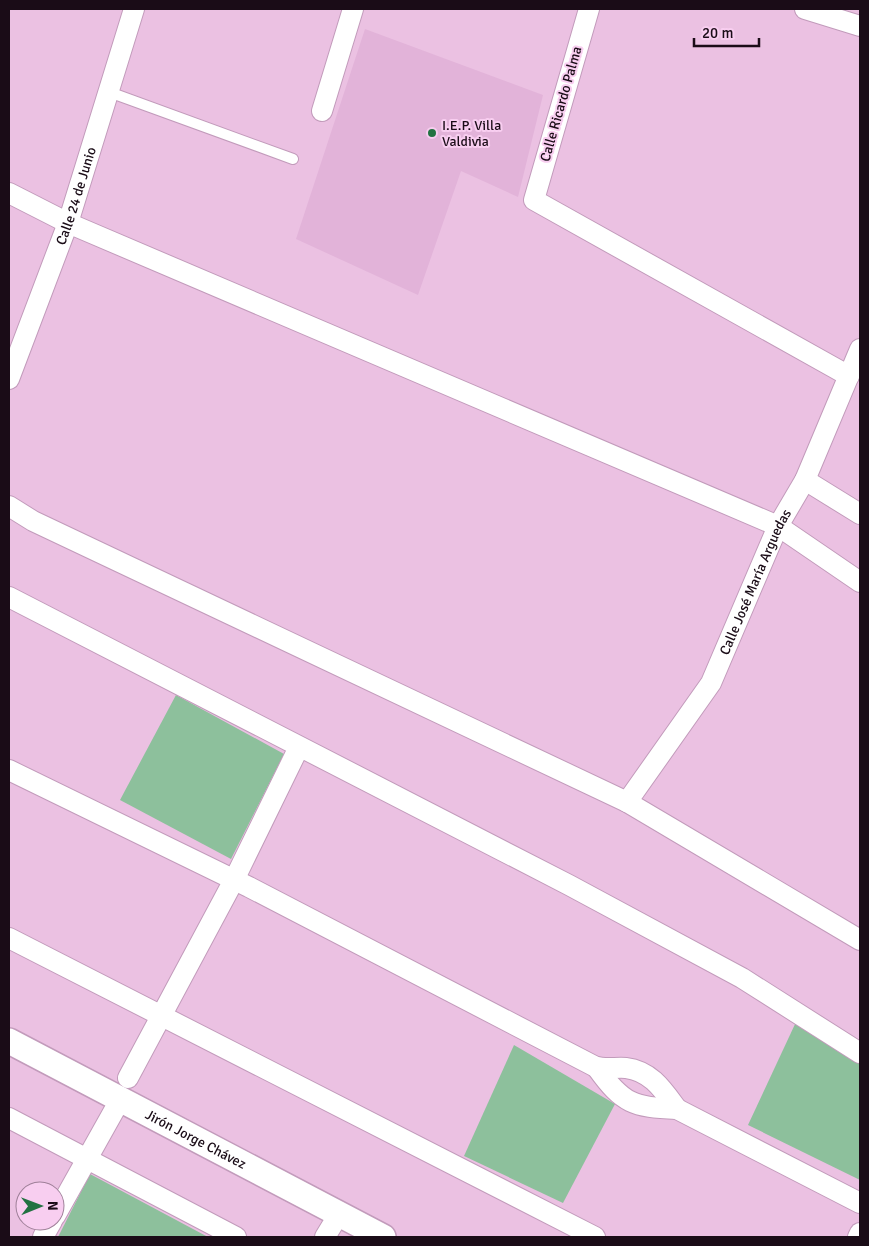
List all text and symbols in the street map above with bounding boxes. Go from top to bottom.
scale bar [694,15,759,47]
text: 20 m [702,24,733,42]
street label: Calle Ricardo Palma [536,44,586,164]
place label: I.E.P. Villa Valdivia [442,117,501,150]
marker: I.E.P. Villa Valdivia [426,127,438,139]
street label: Calle 24 de Junio [52,145,99,247]
street label: Calle José María Arguedas [716,506,795,657]
street label: Jirón Jorge Chávez [143,1106,249,1172]
north arrow [15,1181,65,1231]
text: N [44,1201,61,1211]

